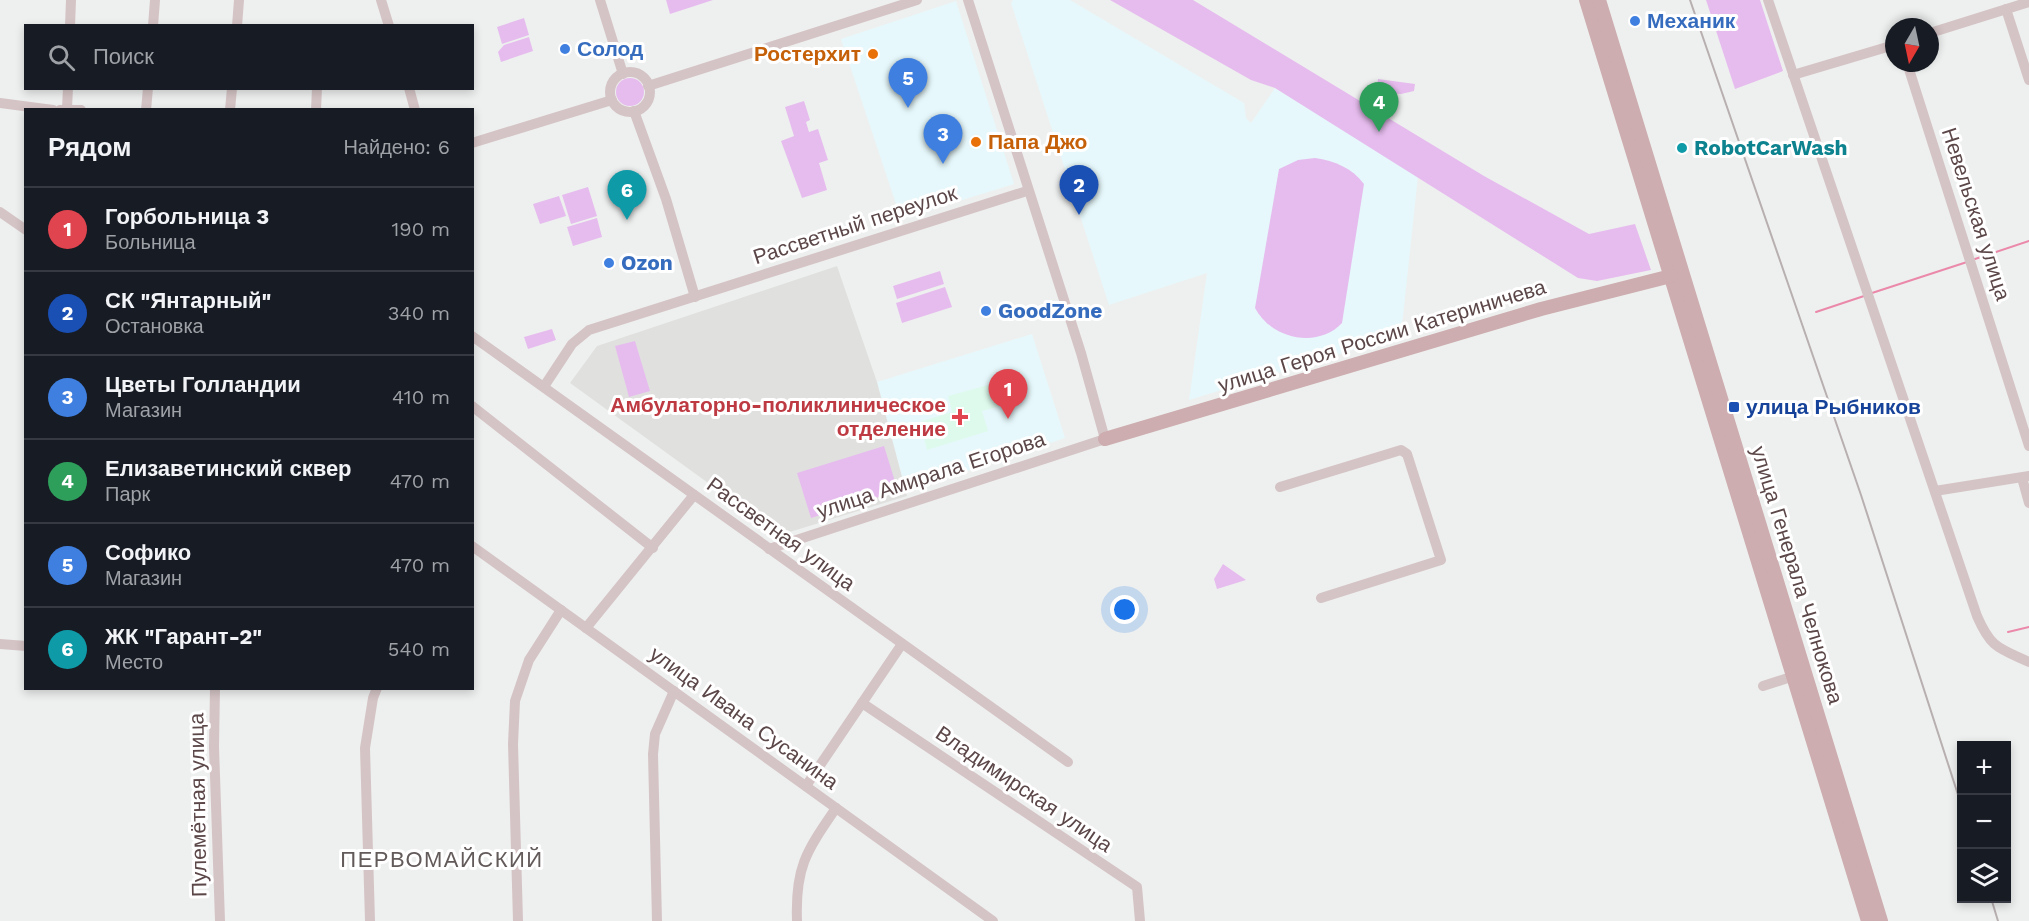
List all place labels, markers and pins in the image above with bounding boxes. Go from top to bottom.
place label: Механик [1647,8,1736,33]
marker: Механик [1628,14,1642,28]
place label: Солод [577,36,643,61]
place label: Ростерхит [754,41,861,66]
marker: Солод [558,42,572,56]
marker: Ростерхит [866,47,880,61]
pin: 5 [888,58,928,108]
pin: 4 [1360,82,1398,132]
pin: 3 [924,114,962,164]
place label: Папа Джо [988,129,1087,154]
marker: Папа Джо [969,135,983,149]
place label: RobotCarWash [1694,135,1848,160]
marker: RobotCarWash [1675,141,1689,155]
pin: 2 [1060,166,1098,215]
pin: 6 [608,170,646,220]
place label: Ozon [621,250,673,275]
marker: Ozon [602,256,616,270]
place label: GoodZone [998,298,1102,323]
marker: GoodZone [979,304,993,318]
pin: 1 [988,370,1028,419]
place label: Амбулаторно-поликлиническое отделение [610,392,946,441]
place label: улица Рыбников [1746,394,1921,419]
marker: улица Рыбников [1727,400,1741,414]
marker: Амбулаторно-поликлиническое отделение [951,408,969,426]

